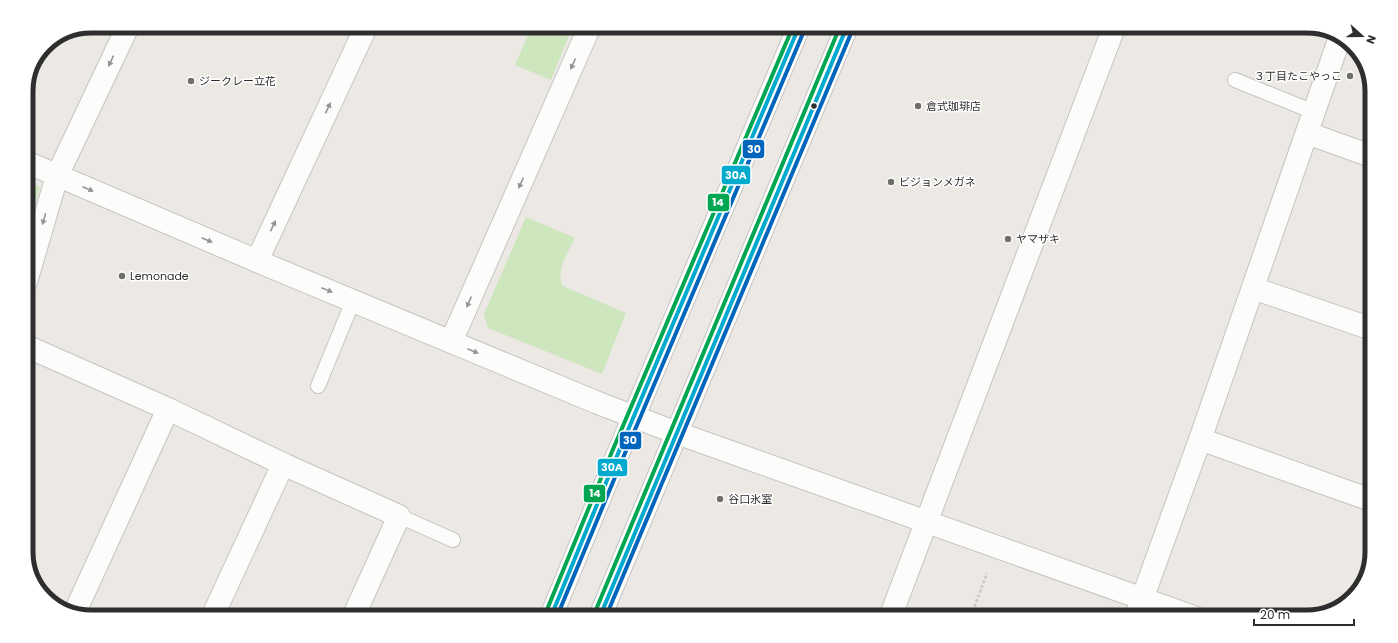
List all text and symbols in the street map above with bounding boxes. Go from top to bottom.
north arrow [1342,16,1382,56]
text: N [1362,33,1380,46]
one-way arrow [108,56,114,67]
one-way arrow [570,58,576,69]
place label: ３丁目たこやっこ [1254,68,1342,84]
marker: ３丁目たこやっこ [1345,71,1355,81]
place label: ジークレー立花 [199,73,276,89]
marker: ジークレー立花 [186,76,196,86]
place label: 倉式珈琲店 [926,98,981,114]
unlabelled marker [809,101,819,111]
marker: 倉式珈琲店 [913,101,923,111]
one-way arrow [325,103,331,114]
line badge: 30 [742,139,765,159]
text: 30 [747,141,761,157]
line badge: 30A [721,165,751,185]
text: 30A [725,167,747,183]
place label: ビジョンメガネ [899,174,976,190]
one-way arrow [518,177,524,188]
marker: ビジョンメガネ [886,177,896,187]
one-way arrow [82,186,93,192]
line badge: 14 [707,193,730,212]
text: 14 [712,194,724,210]
one-way arrow [41,214,47,226]
one-way arrow [270,220,276,232]
place label: ヤマザキ [1016,231,1060,247]
marker: ヤマザキ [1003,234,1013,244]
one-way arrow [202,237,213,243]
place label: Lemonade [130,268,189,284]
marker: Lemonade [117,271,127,281]
one-way arrow [322,288,334,294]
one-way arrow [465,296,472,308]
one-way arrow [468,348,480,354]
line badge: 30 [619,431,642,450]
text: 30 [623,432,637,448]
line badge: 30A [597,458,628,477]
text: 30A [601,459,623,475]
line badge: 14 [583,484,606,503]
text: 14 [589,485,601,501]
place label: 谷口氷室 [728,491,772,507]
marker: 谷口氷室 [715,494,725,504]
scale bar [1254,601,1354,627]
text: 20 m [1260,606,1290,623]

